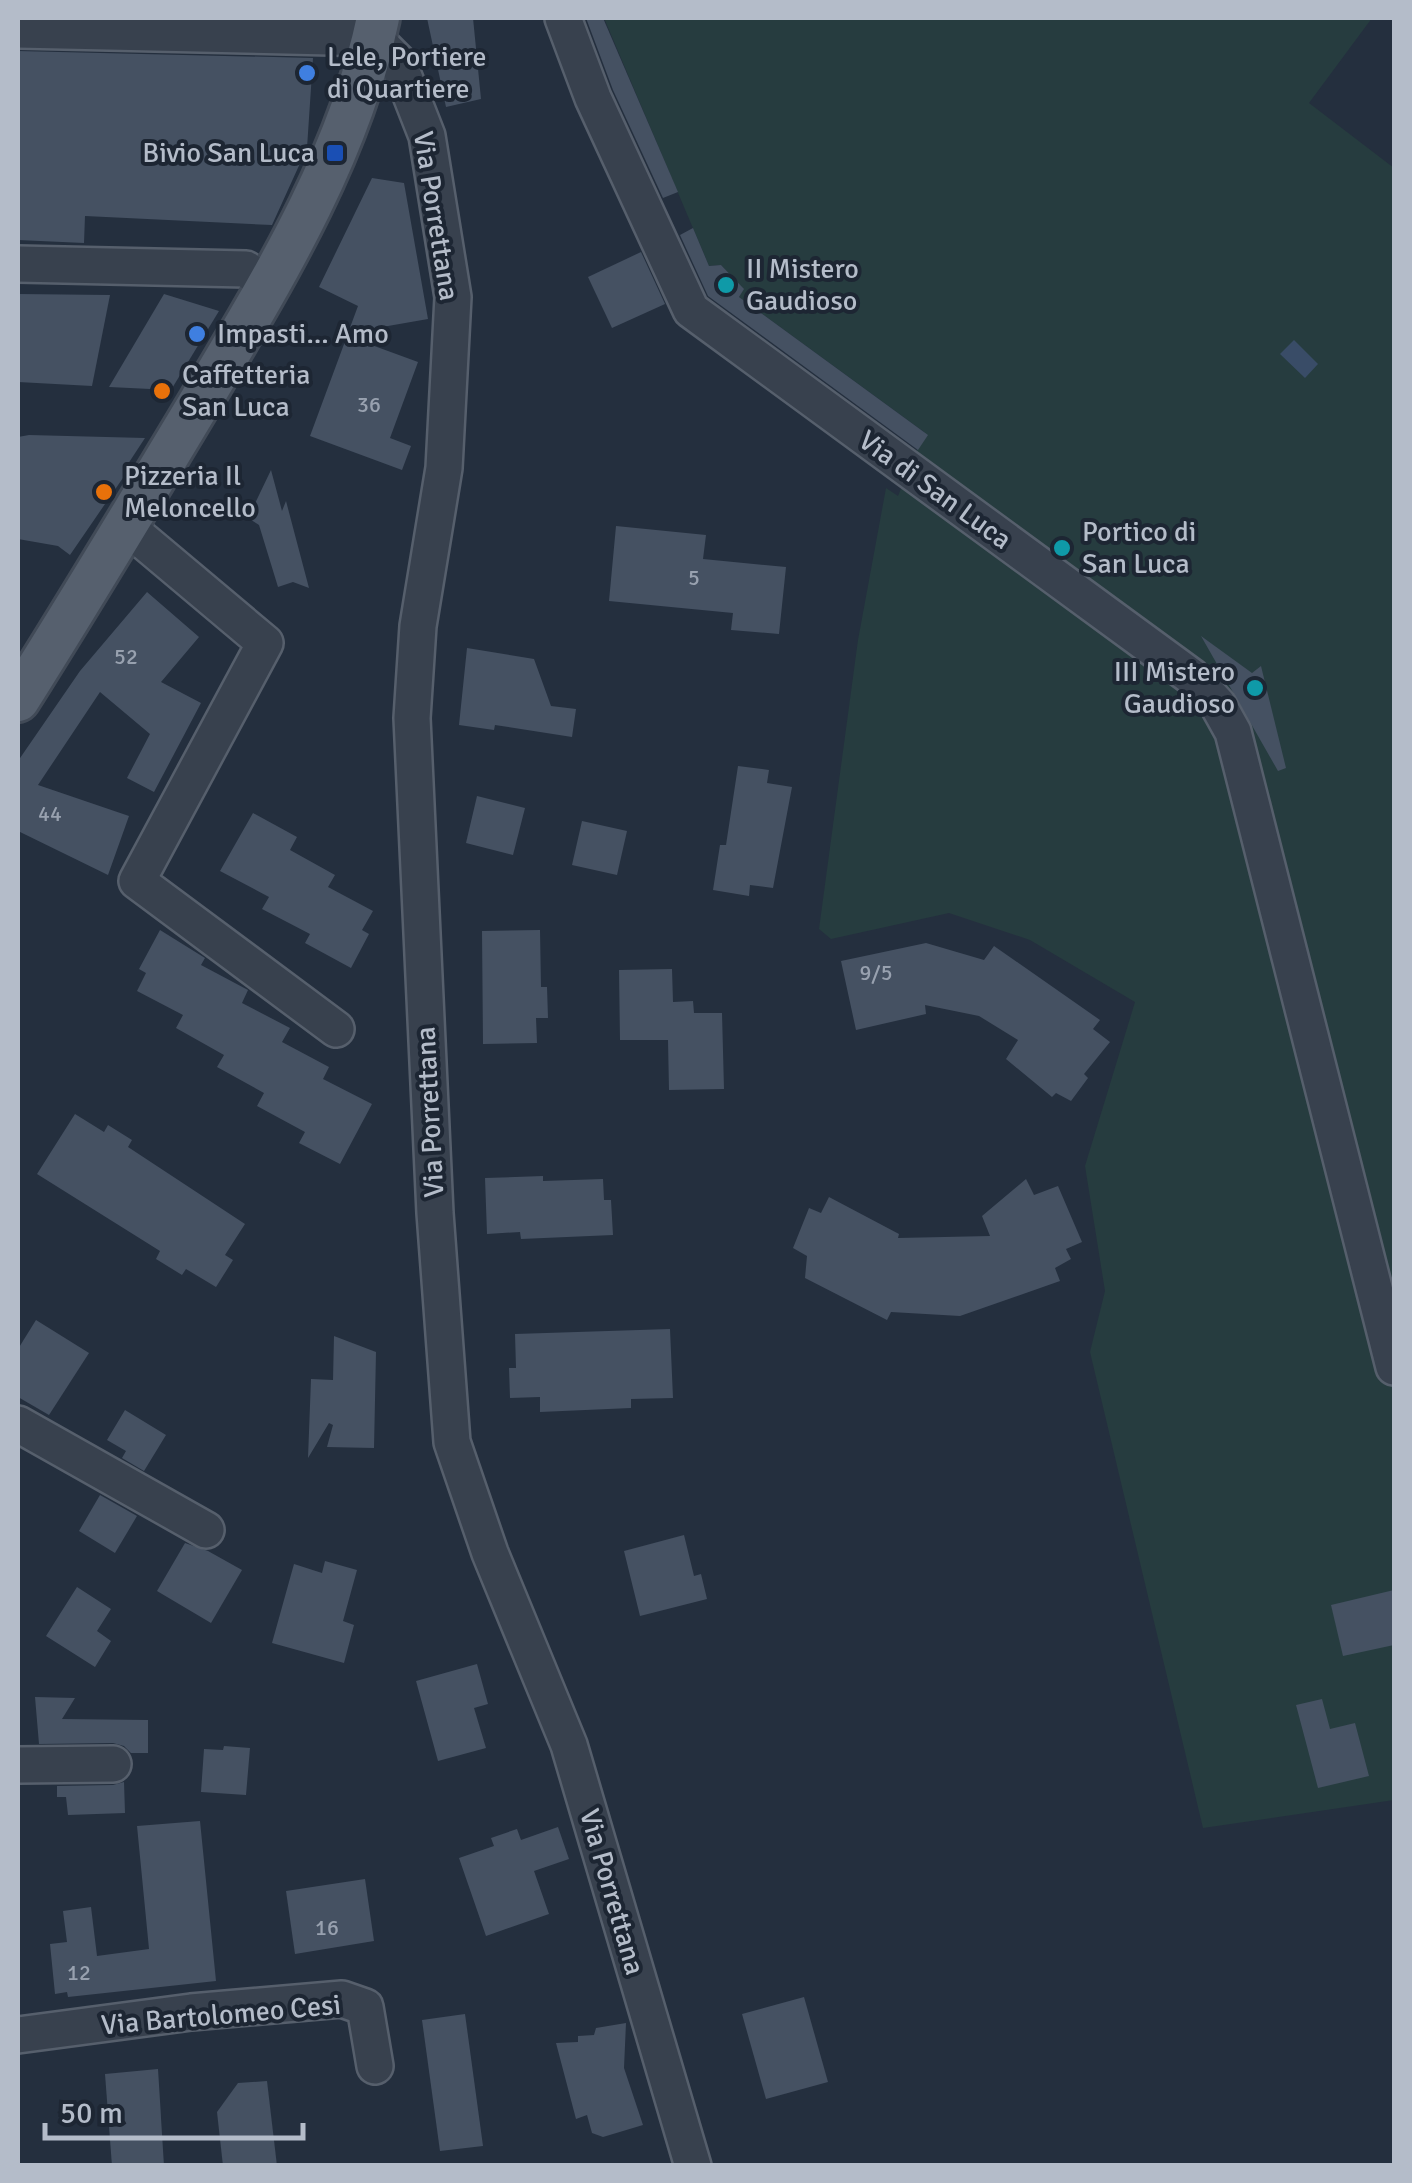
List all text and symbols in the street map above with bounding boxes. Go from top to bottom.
place label: Lele, Portiere di Quartiere [327,40,487,106]
marker: Lele, Portiere di Quartiere [296,62,318,84]
street label: Via Porrettana [406,129,466,303]
place label: Bivio San Luca [142,136,315,170]
marker: Bivio San Luca [324,142,346,164]
place label: II Mistero Gaudioso [746,252,859,318]
marker: II Mistero Gaudioso [715,274,737,296]
place label: Impasti… Amo [217,317,389,351]
marker: Impasti… Amo [186,323,208,345]
place label: Caffetteria San Luca [182,358,311,424]
marker: Caffetteria San Luca [151,380,173,402]
house number: 36 [357,391,381,418]
street label: Via di San Luca [852,423,1018,557]
place label: Pizzeria Il Meloncello [124,459,256,525]
marker: Pizzeria Il Meloncello [93,481,115,503]
place label: Portico di San Luca [1082,515,1196,581]
marker: Portico di San Luca [1051,537,1073,559]
house number: 5 [688,564,700,591]
house number: 52 [114,643,138,670]
place label: III Mistero Gaudioso [1114,655,1235,721]
marker: III Mistero Gaudioso [1244,677,1266,699]
house number: 44 [38,800,62,827]
house number: 9/5 [859,959,893,986]
street label: Via Porrettana [409,1026,451,1198]
street label: Via Porrettana [572,1805,652,1979]
house number: 16 [315,1914,339,1941]
house number: 12 [67,1959,91,1986]
street label: Via Bartolomeo Cesi [100,1988,342,2042]
scale bar [45,2078,302,2140]
text: 50 m [60,2095,123,2132]

